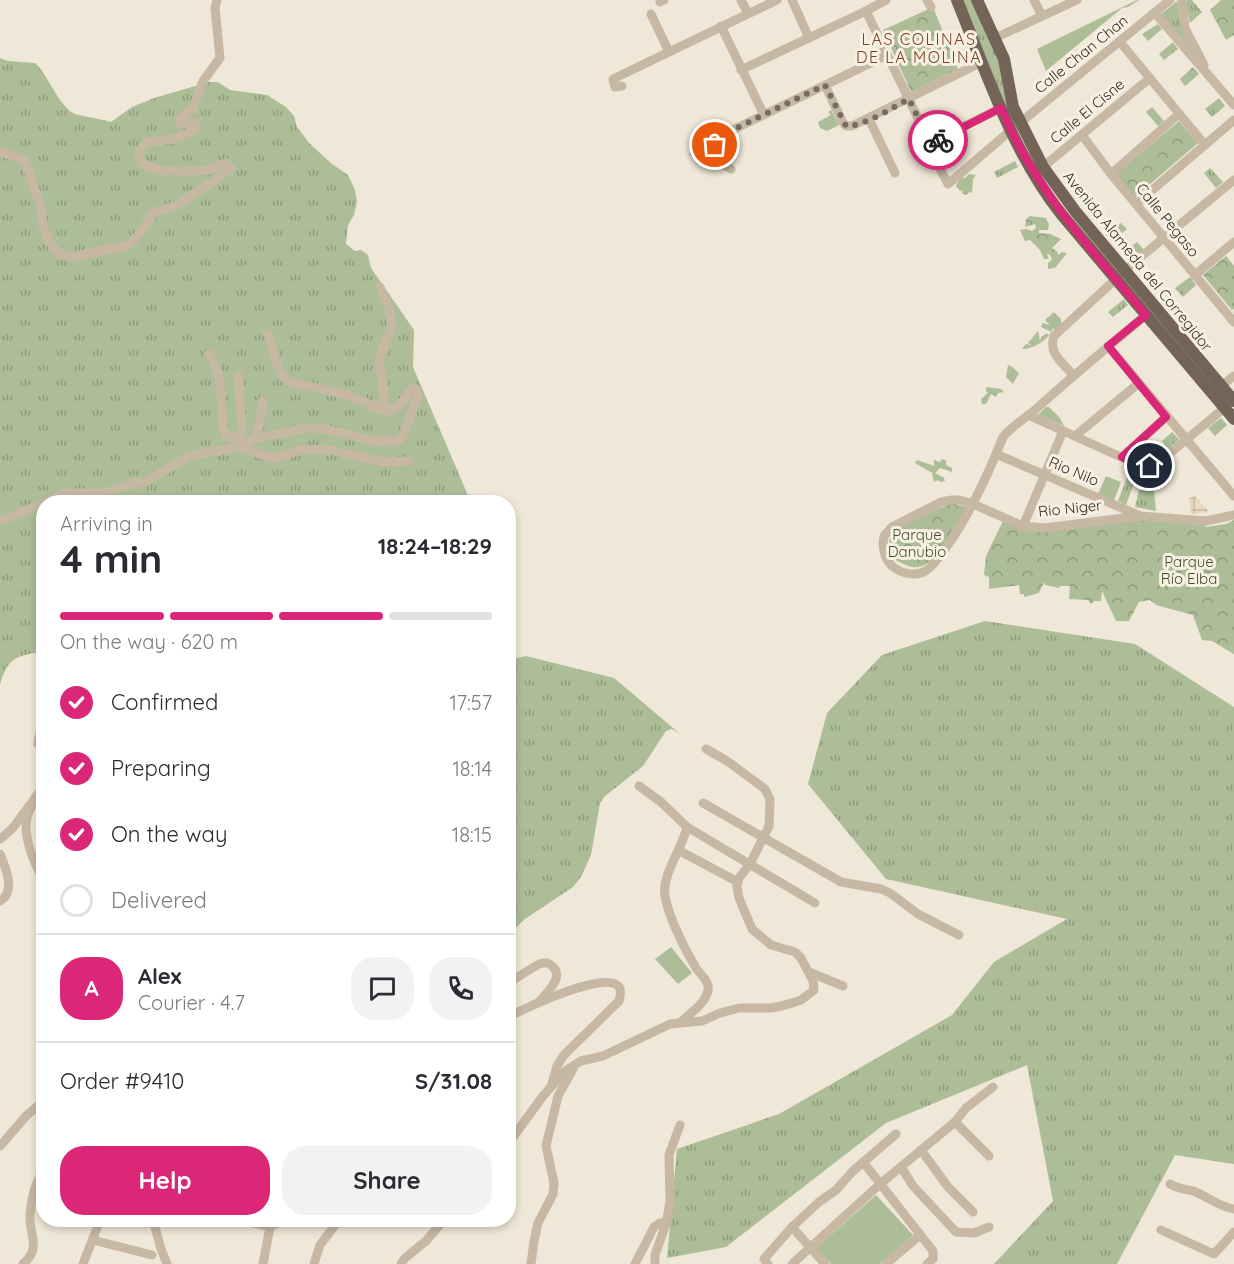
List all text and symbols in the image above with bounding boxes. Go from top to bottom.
street label: Calle Chan Chan [1031,11,1131,97]
district label: LAS COLINAS DE LA MOLINA [856,29,982,67]
street label: Calle El Cisne [1046,74,1128,148]
courier [908,110,968,170]
pin [689,119,740,170]
icon: bike [922,124,955,157]
icon: bag [698,128,731,161]
street label: Avenida Alameda del Corregidor [1059,167,1217,355]
street label: Calle Pegaso [1132,179,1204,261]
pin [1124,440,1175,491]
icon: home [1133,449,1166,482]
street label: Rio Nilo [1046,452,1102,490]
street label: Rio Niger [1037,495,1103,521]
text: Arriving in [60,511,153,536]
park label: Parque Danubio [888,525,946,561]
text: 18:24–18:29 [378,532,492,560]
text: 4 min [60,534,162,583]
park label: Parque Río Elba [1161,552,1217,588]
text: On the way · 620 m [60,629,238,654]
icon: check [60,686,93,719]
text: Confirmed [111,688,218,716]
text: 17:57 [449,690,492,715]
icon: check [60,752,93,785]
text: Preparing [111,754,211,782]
text: 18:14 [452,756,492,781]
icon: check [60,818,93,851]
text: On the way [111,820,227,848]
text: 18:15 [452,822,492,847]
text: Delivered [111,886,207,914]
button: chat [351,957,414,1020]
button: phone [429,957,492,1020]
text: Alex [138,962,181,990]
text: A [84,974,99,1002]
text: Courier · 4.7 [138,990,245,1015]
text: Order #9410 [60,1067,184,1095]
text: S/31.08 [415,1067,492,1095]
button: Help [60,1146,270,1215]
button: Share [282,1146,492,1215]

